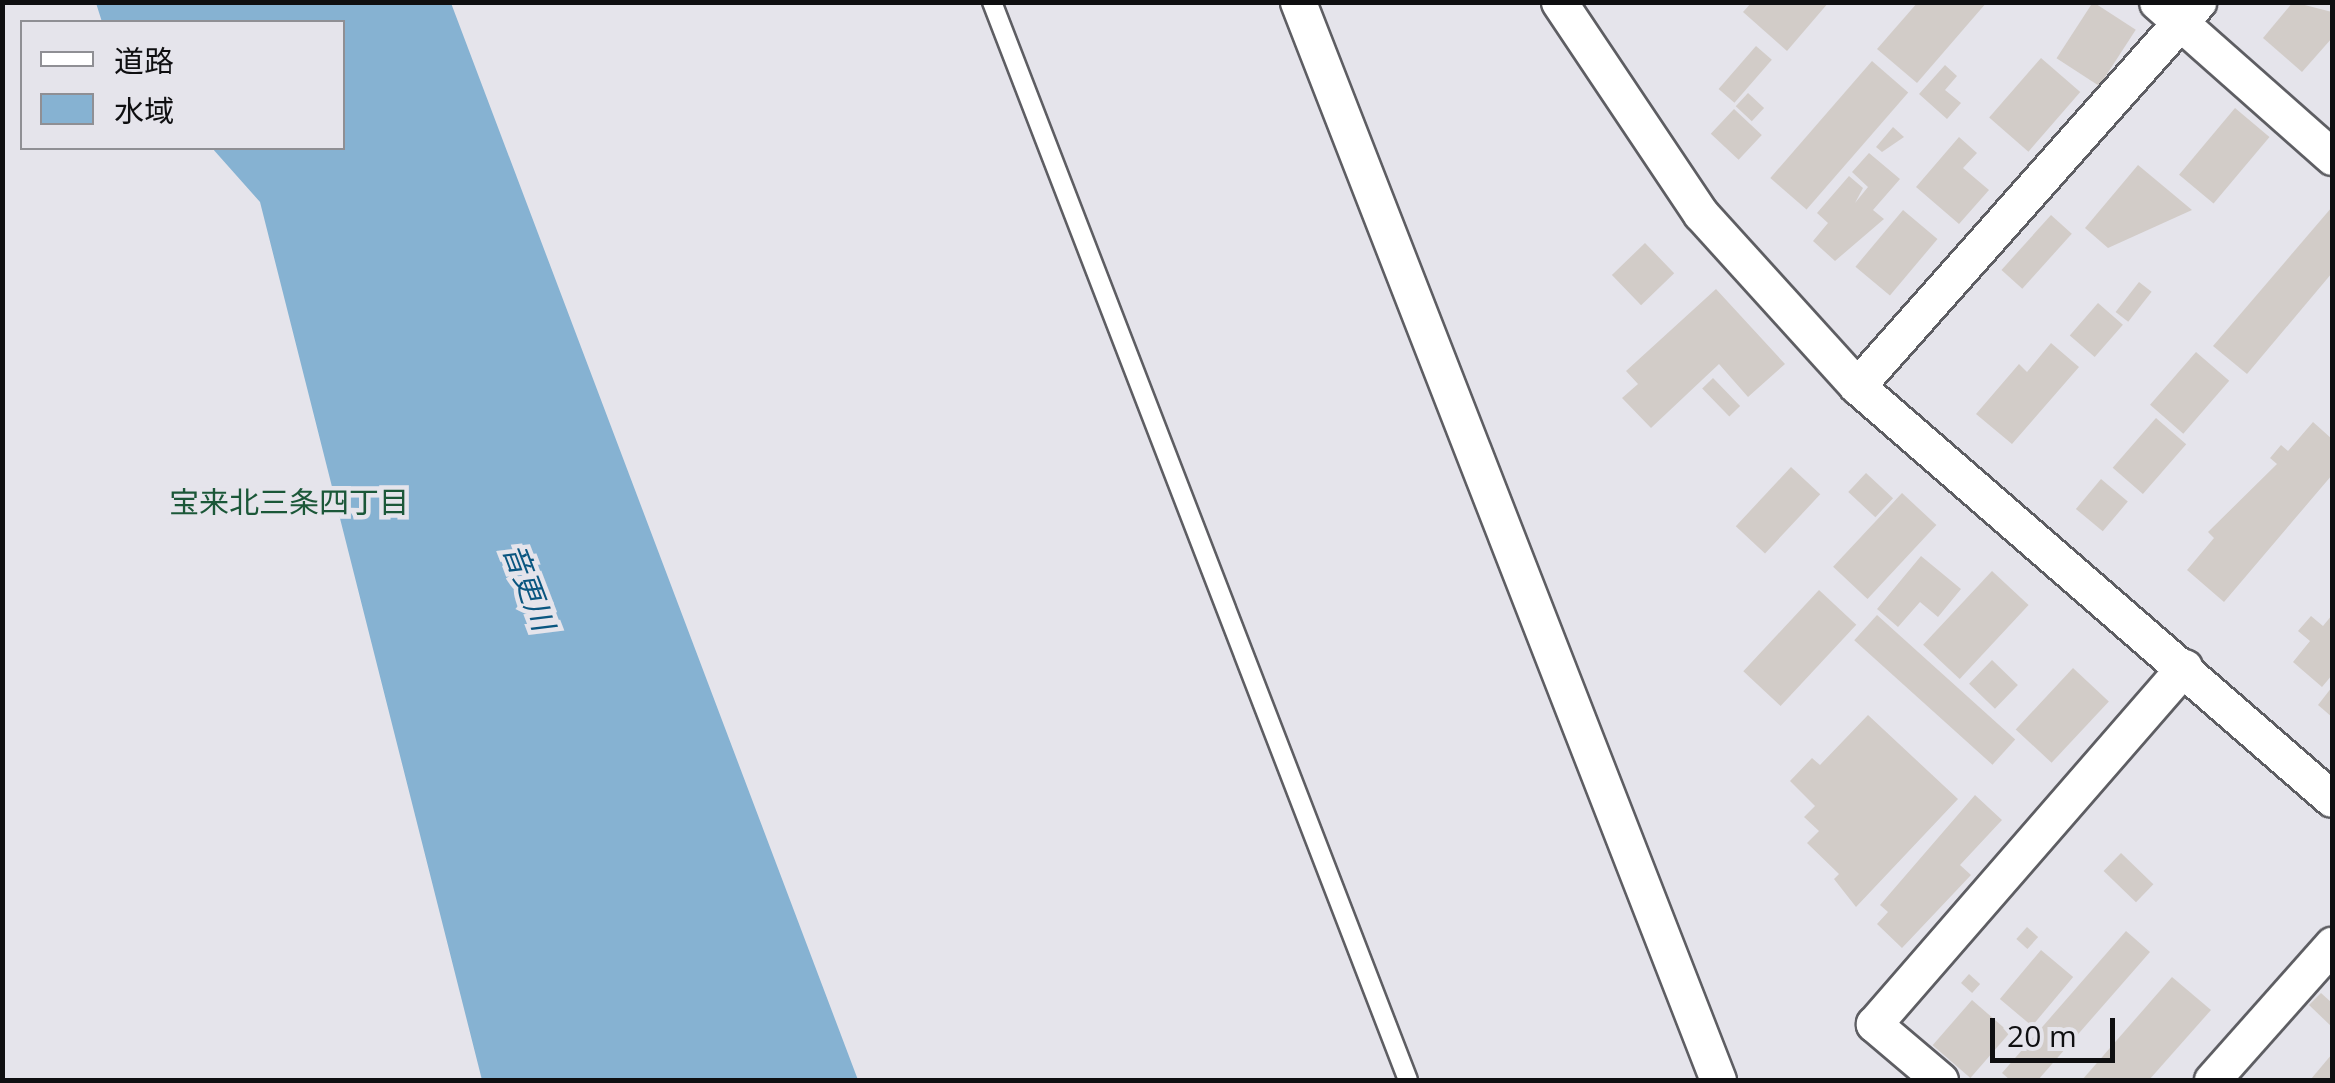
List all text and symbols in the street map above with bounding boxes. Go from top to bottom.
legend [20,20,345,150]
text: 道路 [114,40,174,81]
text: 水域 [114,90,174,131]
district label: 宝来北三条四丁目 [169,484,409,520]
water label: 音更川 [496,539,562,635]
scale bar [1995,998,2120,1060]
text: 20 m [2007,1015,2077,1056]

